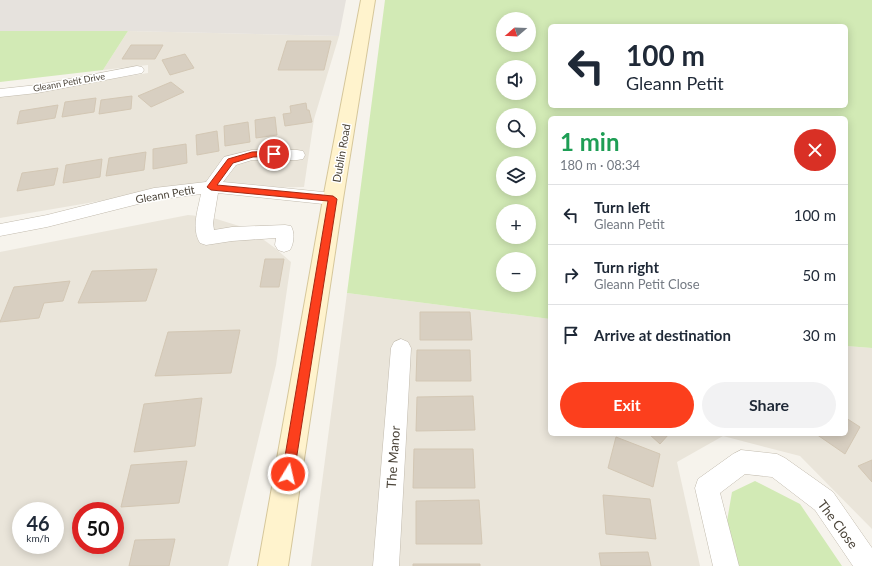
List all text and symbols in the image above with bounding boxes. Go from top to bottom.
north arrow [496,12,536,52]
map controls [496,12,536,292]
text: 100 m [626,38,705,72]
icon: left [560,40,612,92]
button: sound [496,60,536,100]
street label: Gleann Petit Drive [32,70,106,94]
text: Gleann Petit [626,72,724,94]
button: search [496,108,536,148]
street label: Dublin Road [329,123,353,183]
text: 1 min [560,127,620,156]
button: close [794,129,836,171]
pin [257,137,291,171]
icon: arrive [263,143,285,165]
button: layers [496,156,536,196]
text: 180 m · 08:34 [560,157,640,173]
street label: Gleann Petit [134,182,196,206]
text: Turn left [594,198,650,216]
button: + [496,204,536,244]
icon: left [560,204,582,226]
text: 100 m [794,206,836,224]
text: Gleann Petit [594,216,665,232]
button: − [496,252,536,292]
text: Turn right [594,258,659,276]
icon: right [560,264,582,286]
text: 50 m [802,266,836,284]
text: Gleann Petit Close [594,276,700,292]
icon: arrive [560,324,582,346]
text: Arrive at destination [594,326,731,344]
text: 30 m [802,326,836,344]
button: Exit [560,382,694,428]
button: Share [702,382,836,428]
street label: The Manor [383,425,403,489]
position arrow [267,453,309,495]
street label: The Close [815,497,862,552]
speed limit sign: 50 [72,502,124,554]
text: 46 [26,511,50,535]
text: km/h [26,532,50,544]

